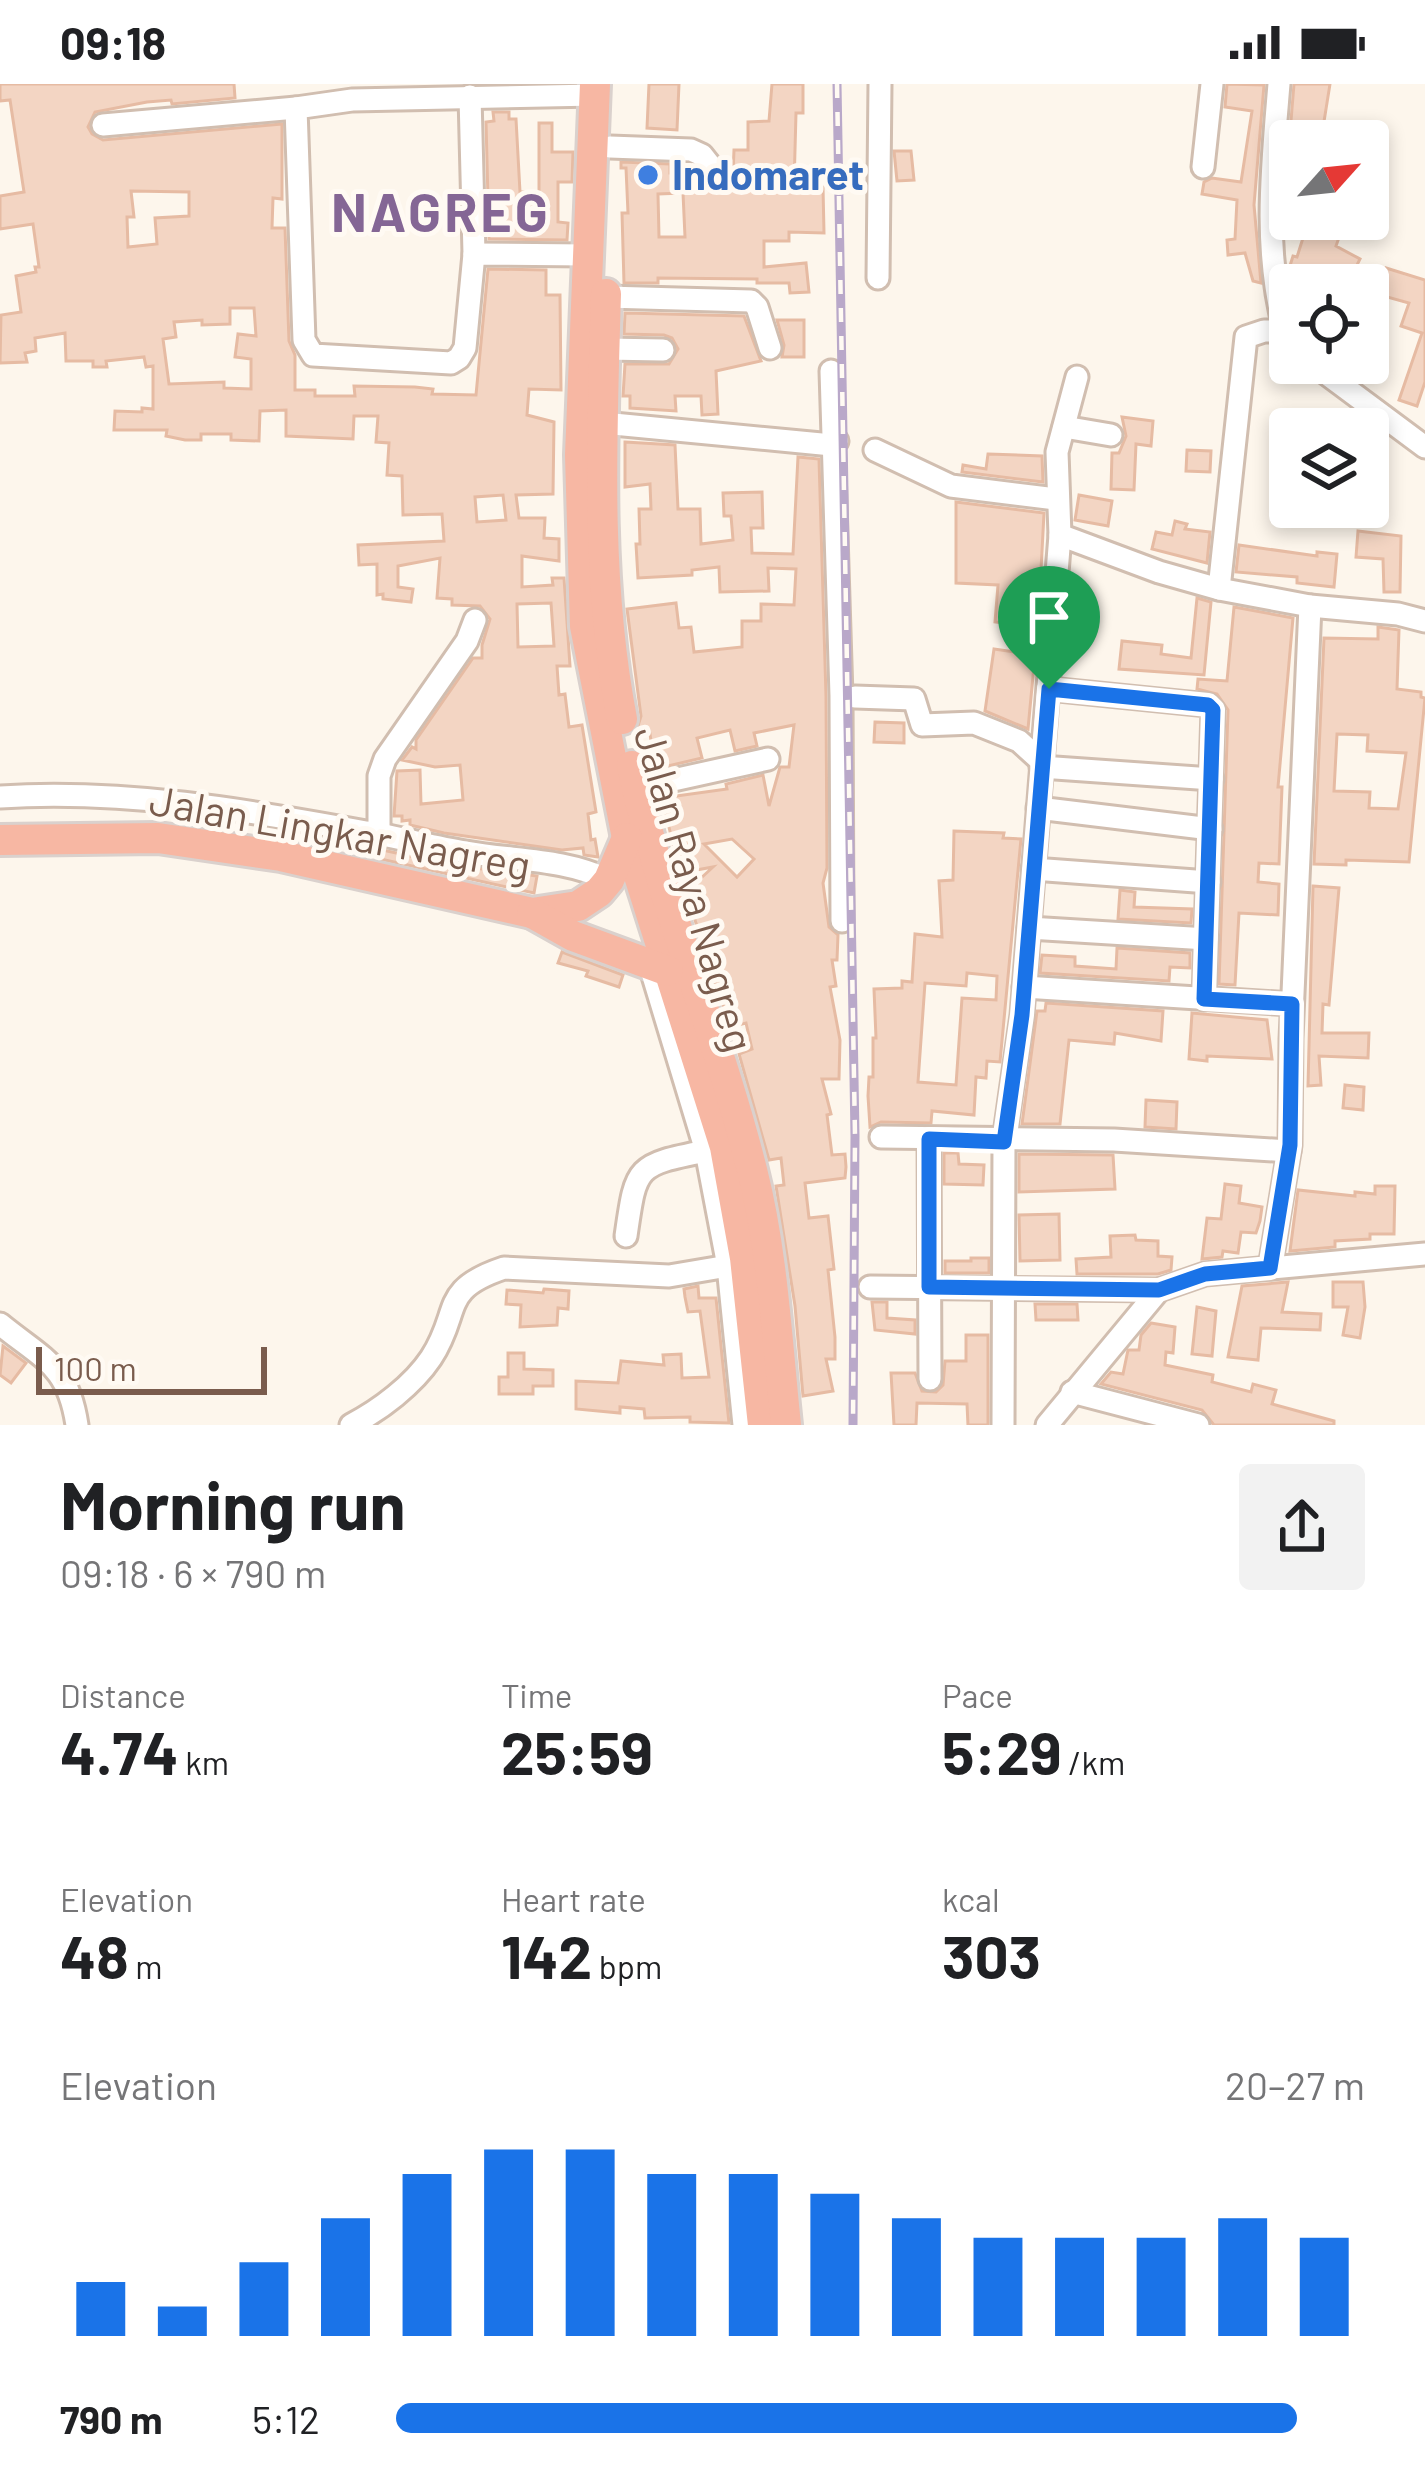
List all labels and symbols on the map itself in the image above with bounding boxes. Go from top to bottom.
north arrow [1269,120,1389,240]
place label: Indomaret [672,148,864,198]
marker: Indomaret [635,162,661,188]
district label: NAGREG [331,178,551,243]
pin [998,566,1100,689]
street label: Jalan Raya Nagreg [625,720,766,1057]
street label: Jalan Lingkar Nagreg [146,773,535,890]
scale bar [36,1341,267,1394]

